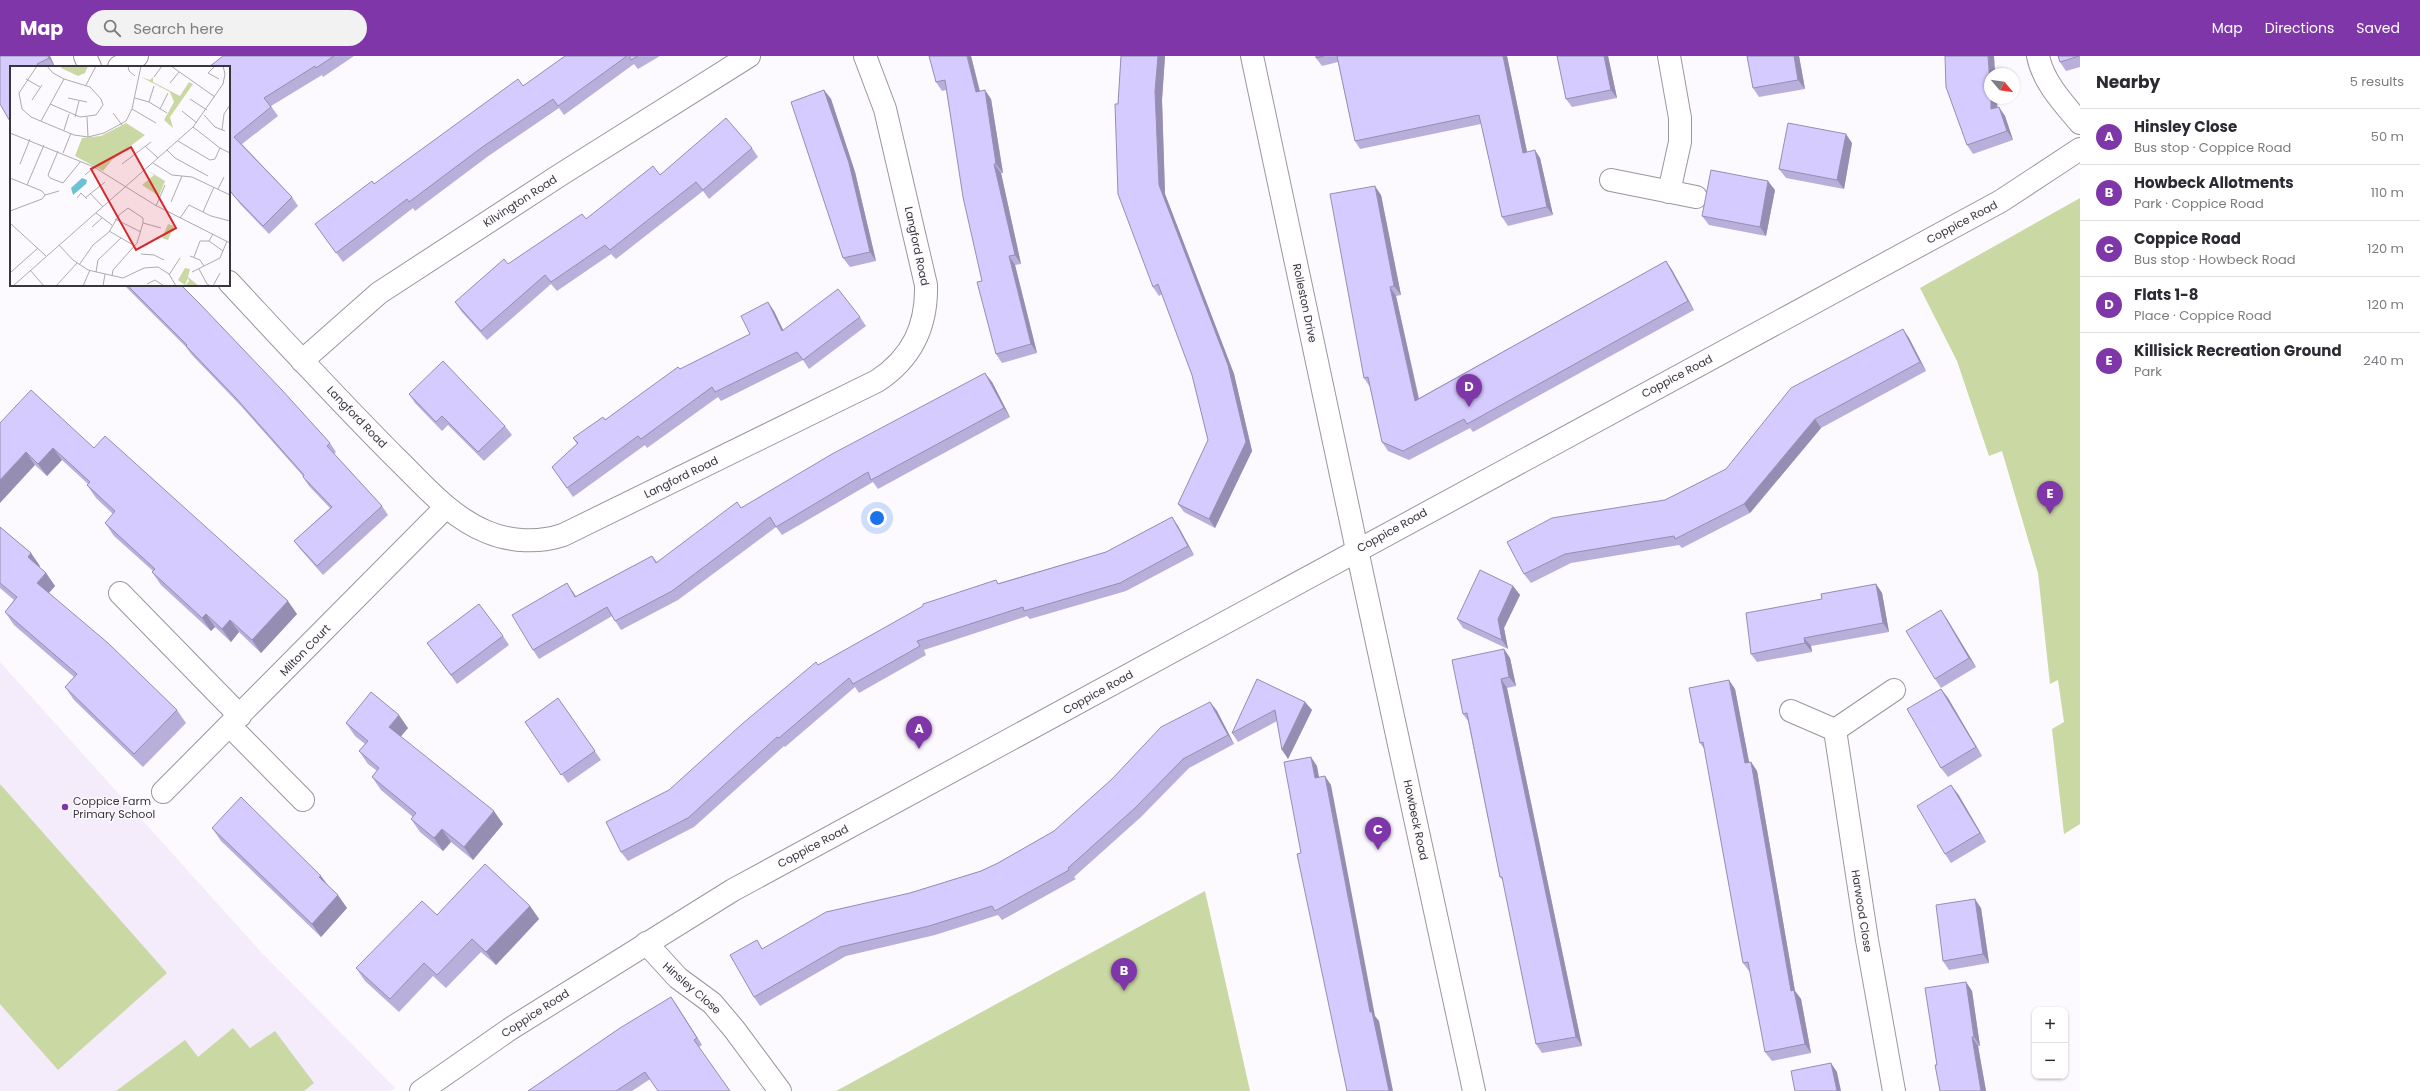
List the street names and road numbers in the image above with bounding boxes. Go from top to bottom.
street label: Kilvington Road [480,171,560,231]
street label: Coppice Road [1924,197,2000,247]
street label: Langford Road [901,205,933,287]
street label: Rolleston Drive [1289,262,1321,344]
street label: Coppice Road [1639,351,1715,401]
street label: Langford Road [323,383,391,451]
street label: Langford Road [641,452,721,502]
street label: Coppice Road [1354,504,1430,556]
street label: Milton Court [276,620,334,680]
street label: Coppice Road [1060,666,1136,718]
street label: Howbeck Road [1400,778,1432,862]
street label: Coppice Road [775,821,851,871]
street label: Harwood Close [1848,869,1876,954]
street label: Hinsley Close [659,958,725,1018]
street label: Coppice Road [498,985,572,1041]

